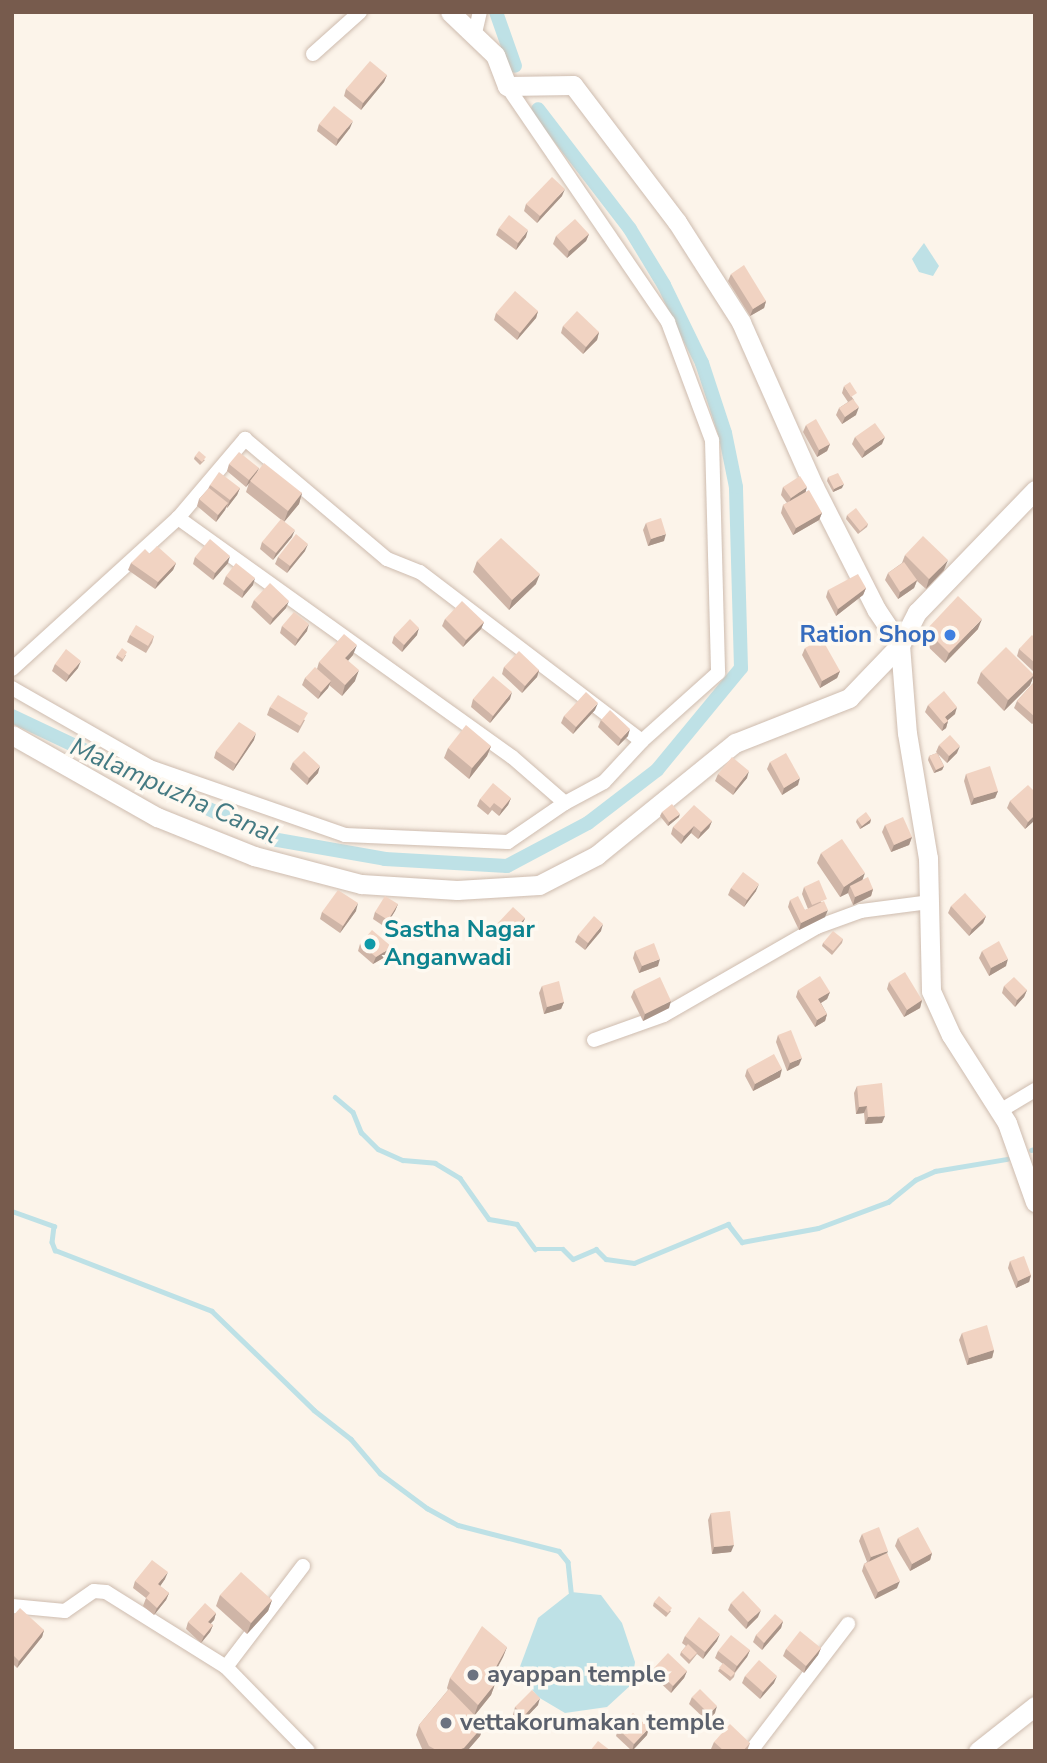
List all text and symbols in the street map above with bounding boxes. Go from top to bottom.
place label: Ration Shop [799,621,936,649]
marker: Ration Shop [942,627,958,643]
water label: Malampuzha Canal [65,731,283,851]
place label: Sastha Nagar Anganwadi [384,916,535,972]
marker: Sastha Nagar Anganwadi [362,936,378,952]
place label: ayappan temple [487,1661,666,1689]
marker: ayappan temple [465,1667,481,1683]
place label: vettakorumakan temple [460,1709,725,1737]
marker: vettakorumakan temple [438,1715,454,1731]

